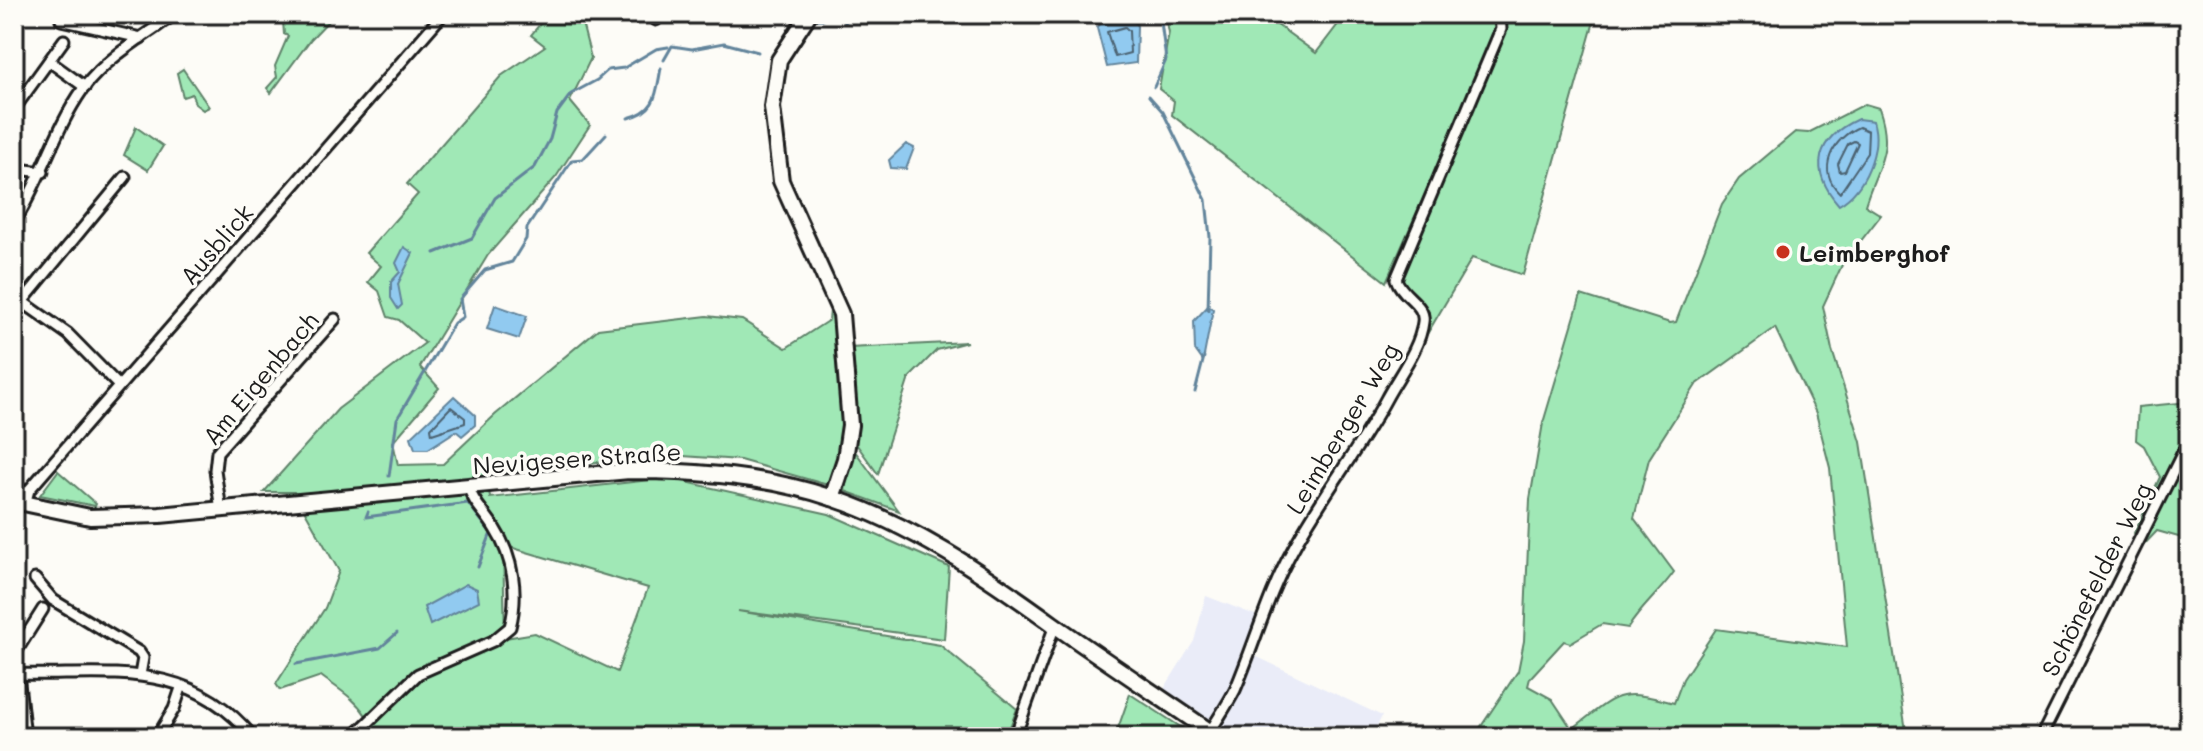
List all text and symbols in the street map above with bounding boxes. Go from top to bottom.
street label: Ausblick [173,197,259,291]
place label: Leimberghof [1799,237,1950,268]
marker: Leimberghof [1774,243,1792,261]
street label: Am Eigenbach [195,305,325,451]
street label: Leimberger Weg [1279,337,1405,519]
street label: Nevigeser Straße [472,435,682,481]
street label: Schönefelder Weg [2034,477,2158,681]

